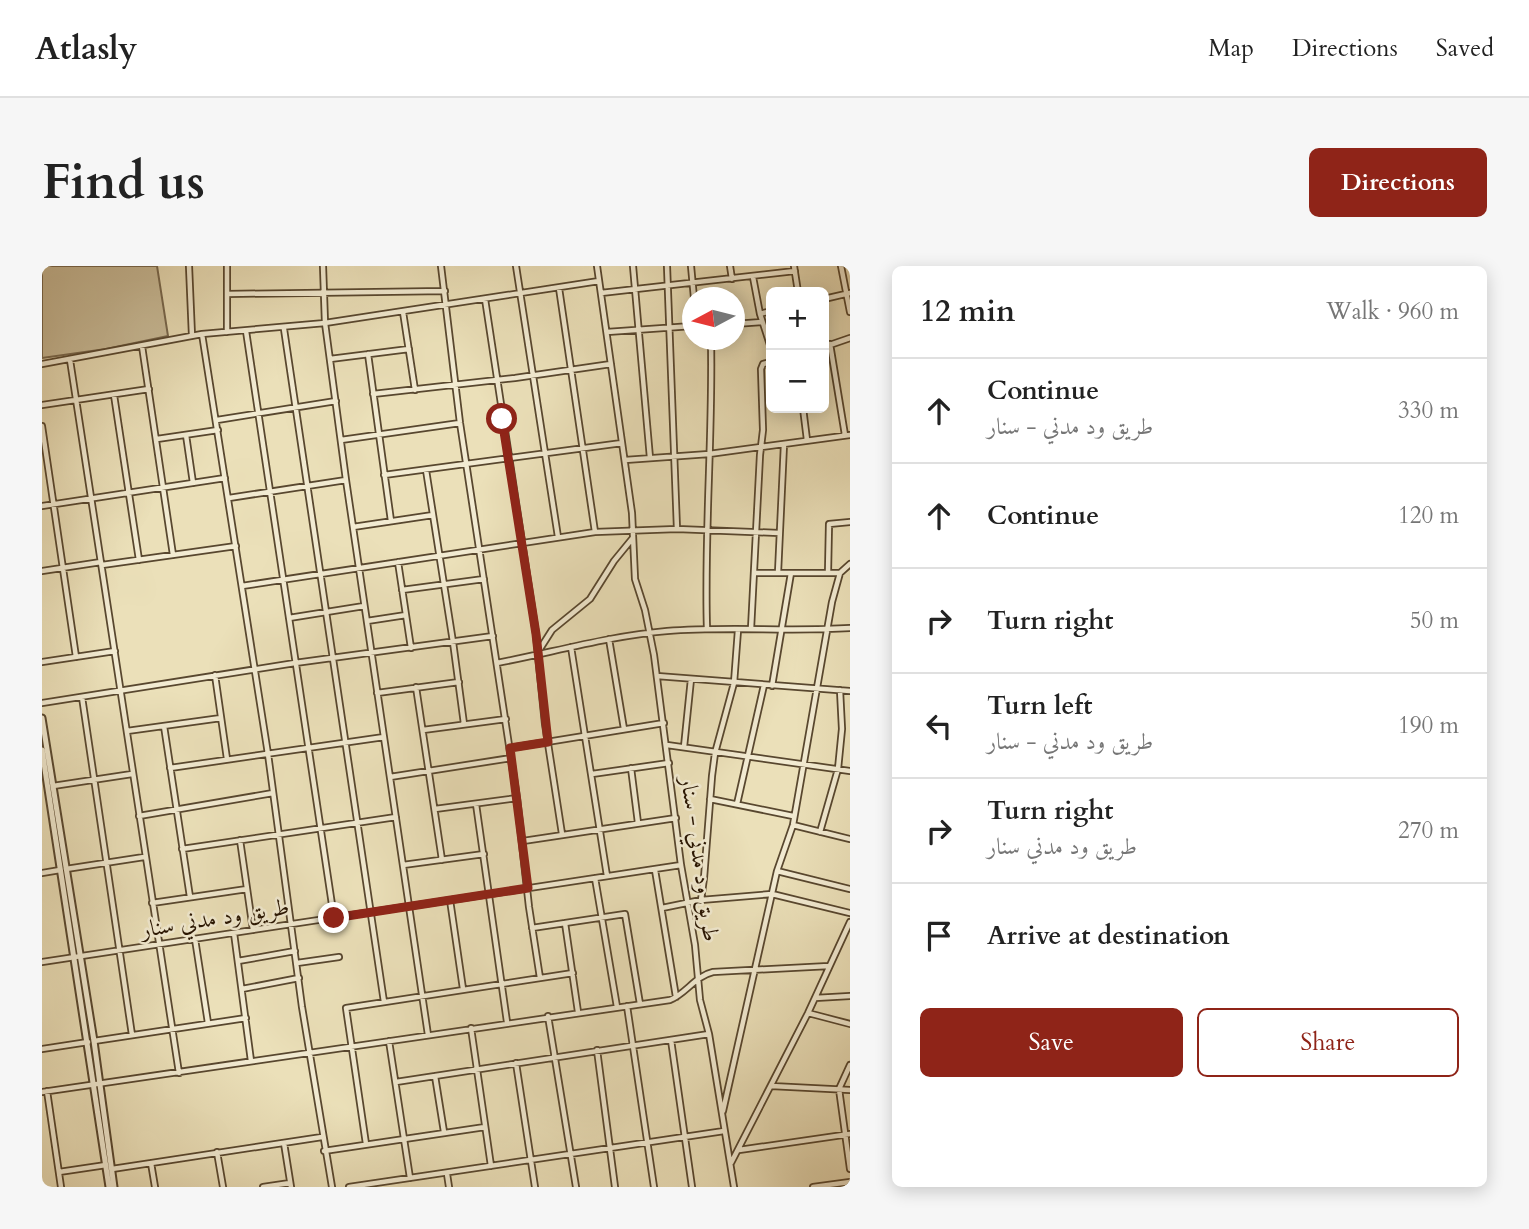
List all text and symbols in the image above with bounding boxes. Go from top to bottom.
text: Atlasly [35,26,137,71]
text: Map [1208,32,1254,65]
text: Directions [1292,32,1398,65]
text: Saved [1436,32,1494,65]
button: Directions [1309,148,1487,217]
text: Find us [42,149,205,216]
north arrow [682,287,745,350]
map controls [766,287,829,413]
button: + [766,287,829,350]
text: 12 min [920,291,1015,332]
text: Walk · 960 m [1326,296,1459,327]
button: − [766,350,829,413]
text: Continue [987,373,1099,408]
icon: ahead [920,392,958,430]
text: 330 m [1398,395,1459,426]
route start [486,403,517,434]
text: طريق ود مدني - سنار [987,411,1153,442]
icon: ahead [920,497,958,535]
text: Continue [987,498,1099,533]
text: 120 m [1398,500,1459,531]
icon: right [920,602,958,640]
text: Turn right [987,603,1114,638]
text: 50 m [1410,605,1459,636]
text: Turn left [987,688,1092,723]
icon: left [920,707,958,745]
text: 190 m [1398,710,1459,741]
text: طريق ود مدني - سنار [987,726,1153,757]
street label: طريق ود مدني - سنار [670,772,727,944]
text: Turn right [987,793,1114,828]
icon: right [920,812,958,850]
text: 270 m [1398,815,1459,846]
text: طريق ود مدني سنار [987,831,1137,862]
street label: طريق ود مدني سنار [137,891,292,948]
route end [318,902,349,933]
icon: arrive [920,917,958,955]
text: Arrive at destination [987,918,1230,953]
button: Save [920,1008,1183,1077]
button: Share [1197,1008,1459,1077]

